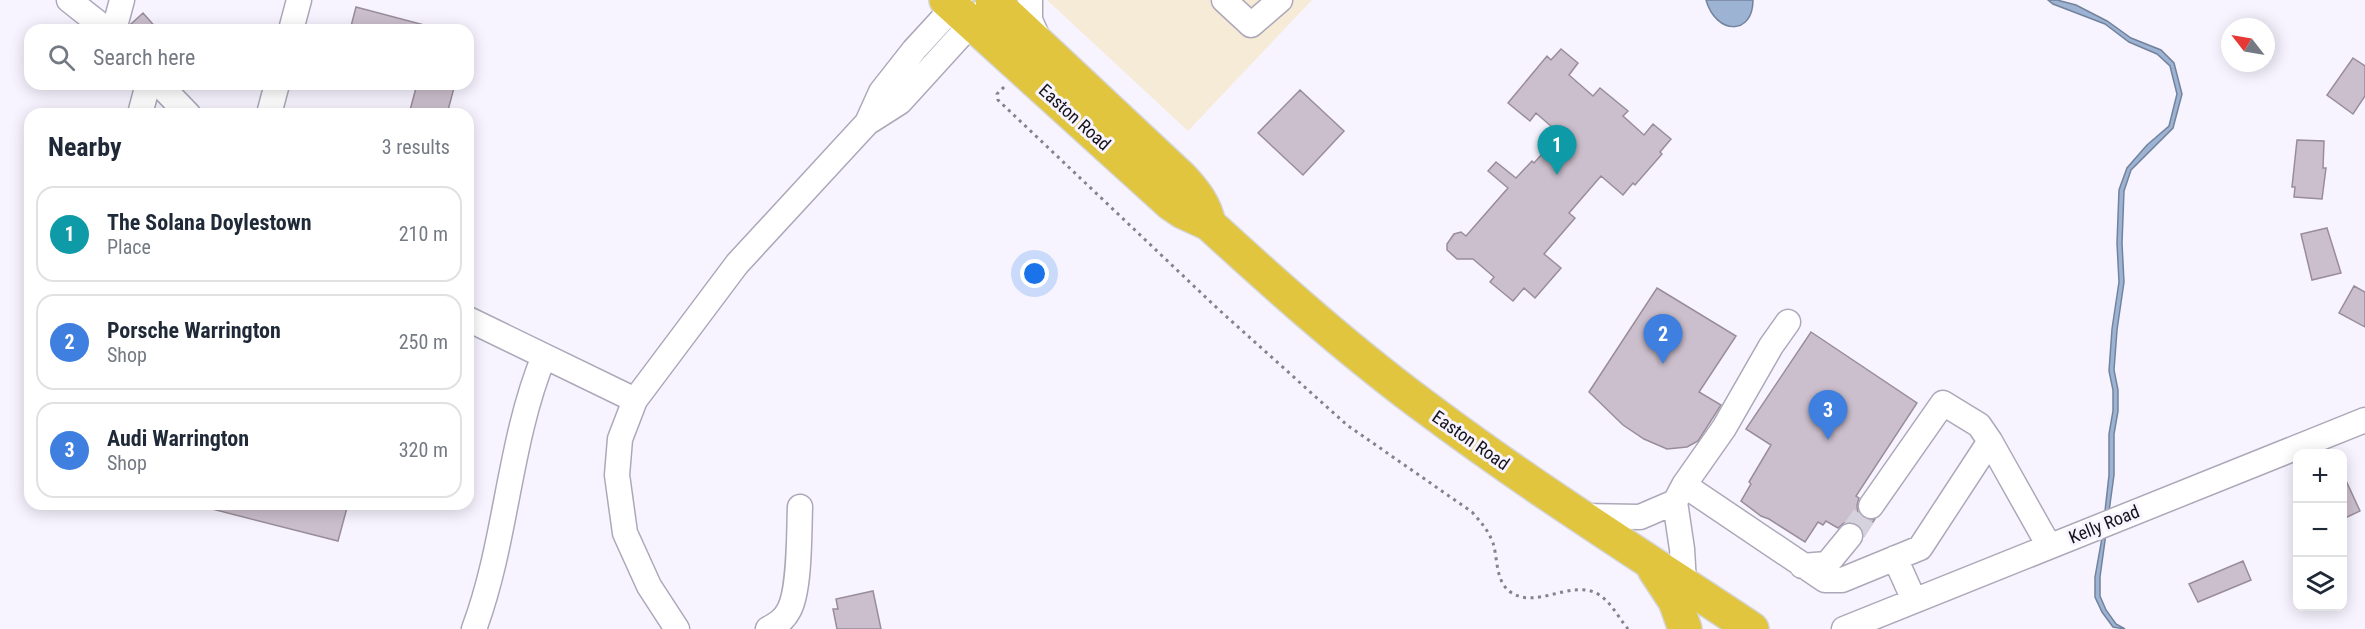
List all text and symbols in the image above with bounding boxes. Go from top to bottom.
north arrow [2221,18,2275,72]
search box [24,24,474,90]
icon: search [45,41,78,74]
text: Search here [93,45,195,70]
street label: Easton Road [1035,79,1115,155]
pin: 1 [1538,126,1576,175]
text: Nearby [48,132,122,162]
text: 3 results [382,135,450,159]
text: The Solana Doylestown [107,210,312,235]
text: 1 [64,222,75,246]
text: 210 m [399,222,448,246]
text: Place [107,235,151,259]
your location [1020,259,1049,288]
pin: 2 [1644,314,1682,364]
text: Porsche Warrington [107,318,281,343]
text: 2 [64,330,75,354]
text: 250 m [399,330,448,354]
text: Shop [107,343,147,367]
pin: 3 [1808,390,1848,440]
street label: Easton Road [1429,406,1513,474]
text: Audi Warrington [107,426,249,451]
text: 3 [64,438,75,462]
text: 320 m [399,438,448,462]
map controls [2293,449,2347,611]
button: + [2293,449,2347,503]
text: Shop [107,451,147,475]
street label: Kelly Road [2066,500,2142,548]
button: − [2293,503,2347,557]
button: layers [2293,557,2347,611]

